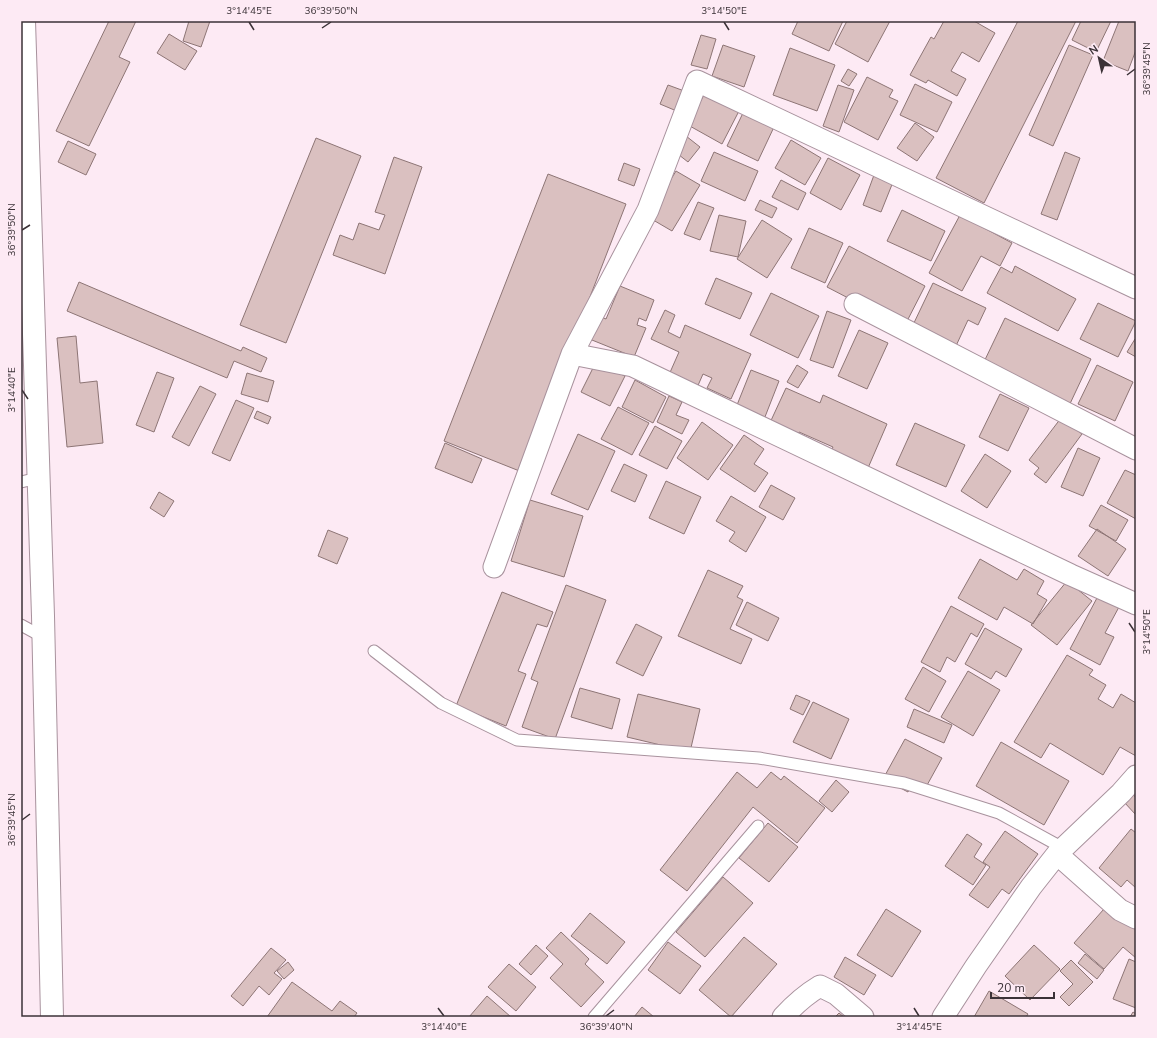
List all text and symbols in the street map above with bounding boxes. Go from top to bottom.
text: 3°14'45"E [226,4,272,18]
text: 36°39'50"N [304,4,358,18]
text: 3°14'50"E [701,4,747,18]
north arrow [1079,38,1119,78]
text: N [1086,42,1101,59]
text: 36°39'45"N [1140,42,1154,96]
text: 36°39'50"N [5,203,19,257]
text: 3°14'40"E [5,367,19,413]
text: 3°14'50"E [1140,609,1154,655]
text: 36°39'45"N [5,793,19,847]
scale bar [991,974,1054,1000]
text: 20 m [997,980,1025,996]
text: 3°14'40"E [421,1020,467,1034]
text: 36°39'40"N [579,1020,633,1034]
text: 3°14'45"E [896,1020,942,1034]

